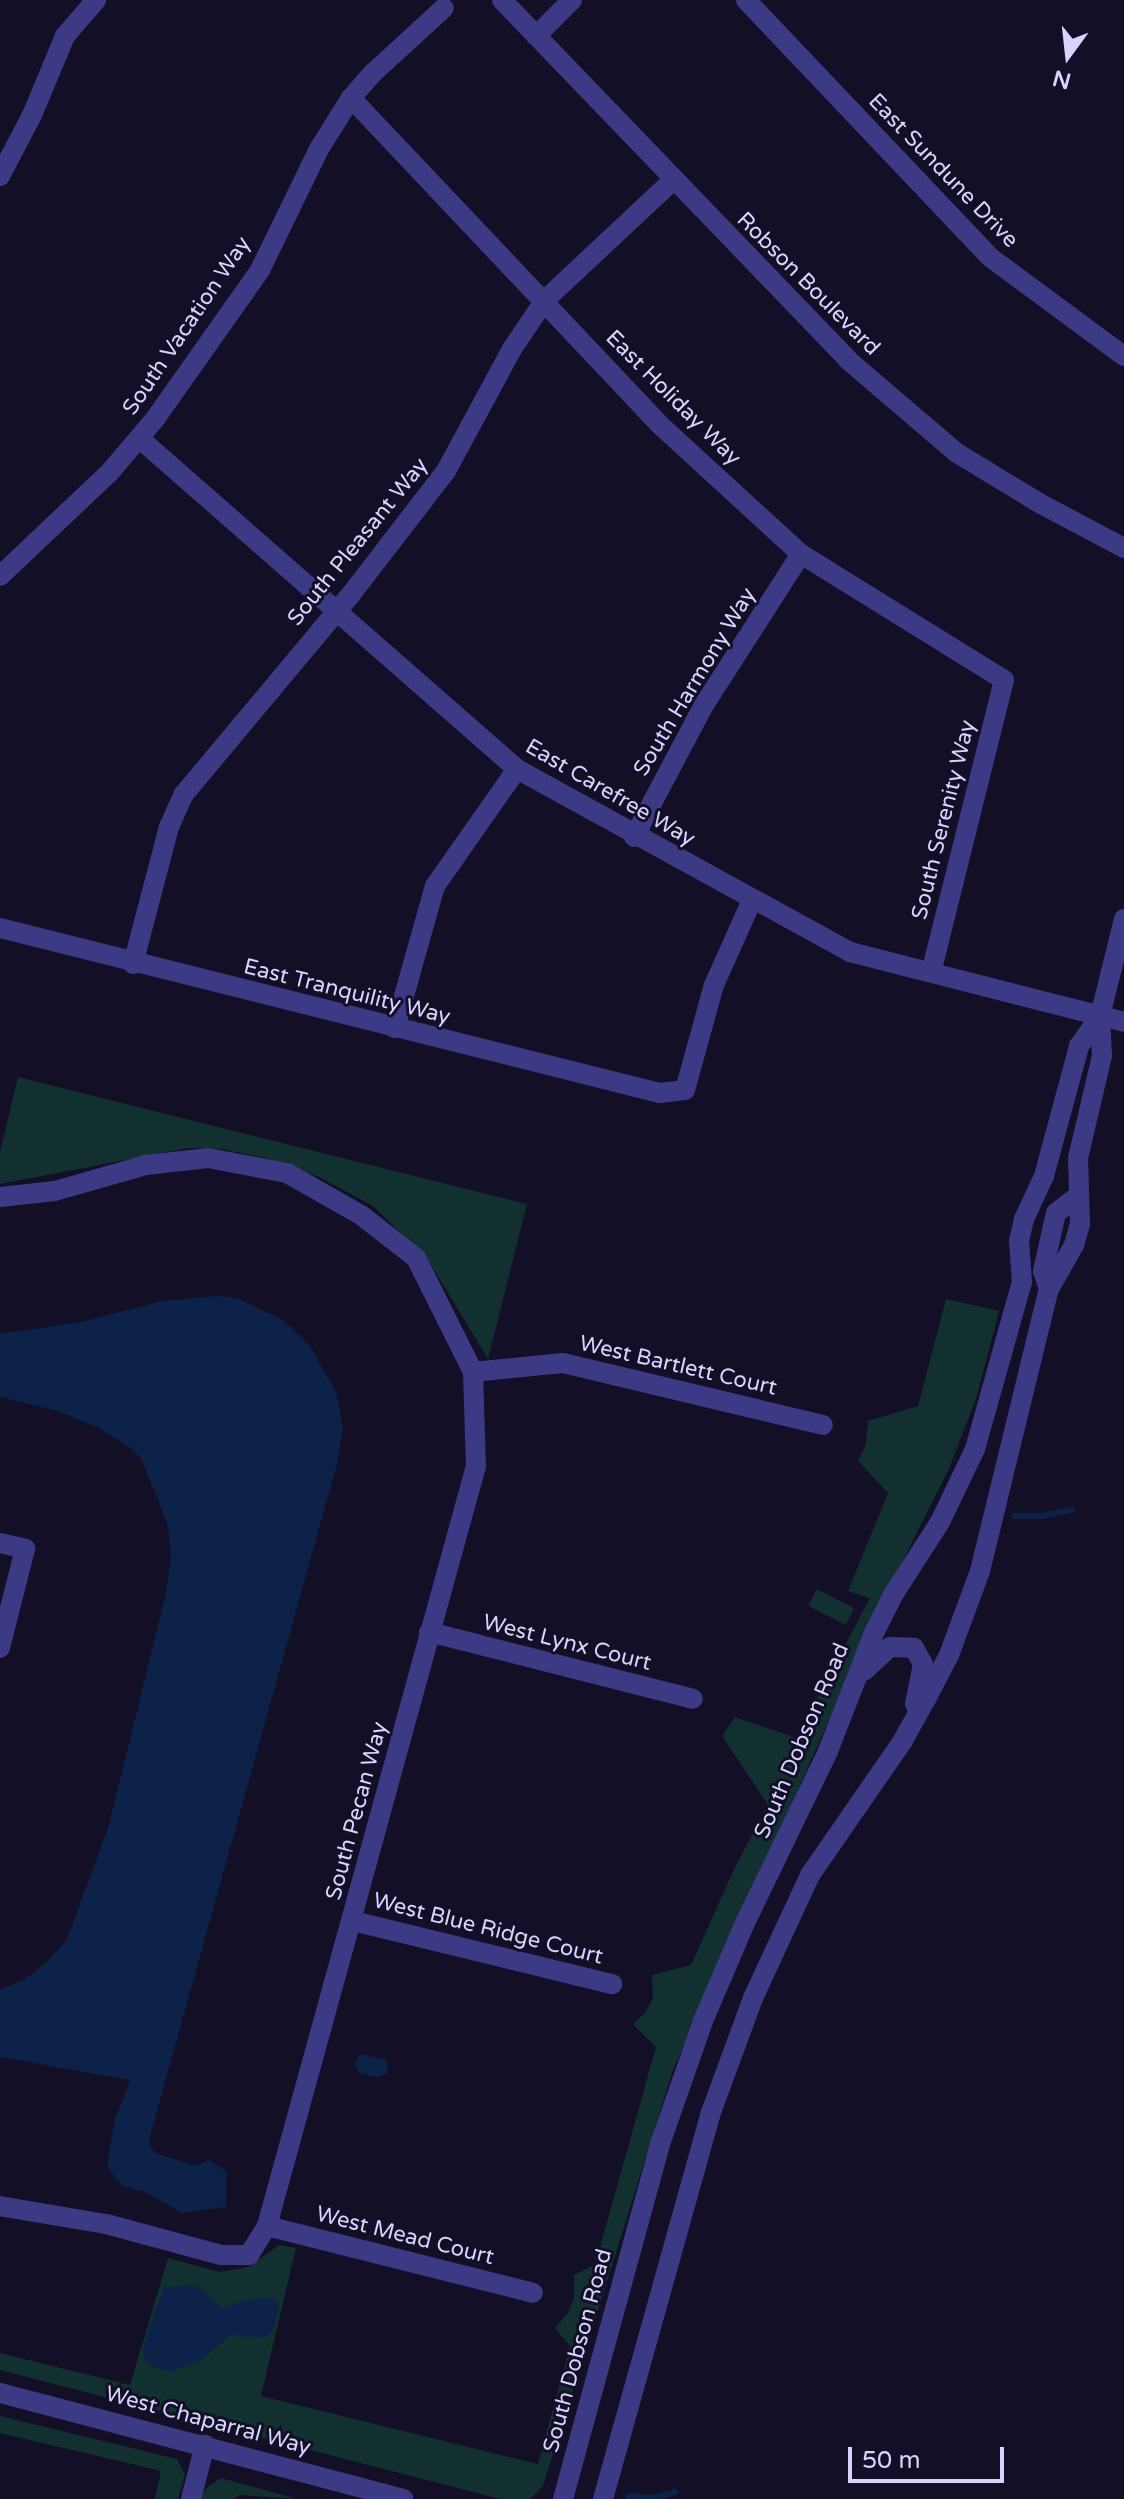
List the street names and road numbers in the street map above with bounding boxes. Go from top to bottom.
street label: East Sundune Drive [863,88,1023,254]
street label: Robson Boulevard [731,207,885,361]
street label: South Vacation Way [117,232,257,420]
street label: East Holiday Way [600,325,746,471]
street label: South Pleasant Way [282,453,434,631]
street label: South Harmony Way [628,583,762,781]
street label: South Serenity Way [906,718,982,922]
street label: East Carefree Way [520,734,700,852]
street label: East Tranquility Way [241,954,453,1030]
street label: West Bartlett Court [577,1330,779,1402]
street label: West Lynx Court [480,1609,654,1677]
street label: South Dobson Road [749,1639,855,1843]
street label: South Pecan Way [321,1719,393,1903]
street label: West Blue Ridge Court [370,1888,606,1970]
street label: West Mead Court [313,2201,497,2271]
street label: South Dobson Road [538,2246,618,2456]
street label: West Chaparral Way [103,2381,313,2461]

